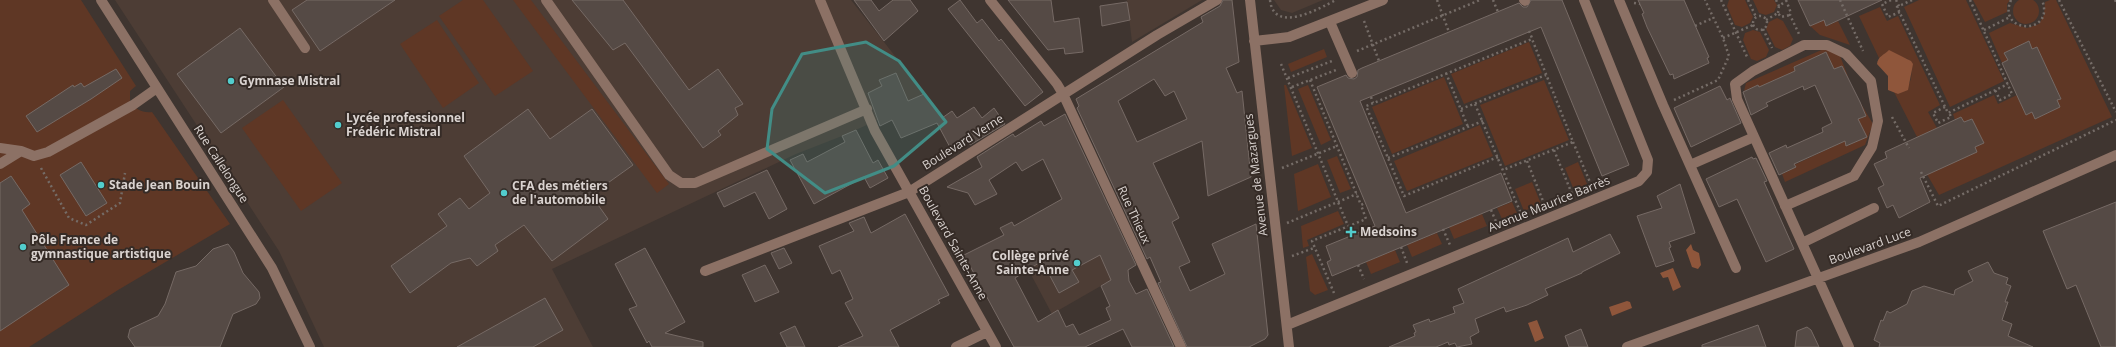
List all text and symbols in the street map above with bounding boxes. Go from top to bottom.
place label: Gymnase Mistral [239,72,340,89]
marker: Gymnase Mistral [226,76,236,86]
place label: Lycée professionnel Frédéric Mistral [346,109,465,140]
street label: Boulevard Verne [919,110,1007,173]
street label: Avenue de Mazargues [1240,113,1271,237]
marker: Lycée professionnel Frédéric Mistral [333,120,343,130]
street label: Rue Callelongue [190,121,253,206]
street label: Avenue Maurice Barrès [1485,171,1612,236]
place label: Stade Jean Bouin [109,176,210,193]
place label: CFA des métiers de l'automobile [512,177,608,208]
marker: Stade Jean Bouin [96,180,106,190]
street label: Boulevard Sainte-Anne [915,183,992,303]
street label: Rue Thieux [1114,183,1156,247]
marker: CFA des métiers de l'automobile [499,188,509,198]
place label: Medsoins [1360,223,1417,240]
street label: Boulevard Luce [1826,223,1913,268]
marker: Medsoins [1345,226,1357,238]
place label: Pôle France de gymnastique artistique [31,231,171,262]
marker: Pôle France de gymnastique artistique [18,242,28,252]
place label: Collège privé Sainte-Anne [992,247,1069,278]
marker: Collège privé Sainte-Anne [1072,258,1082,268]

